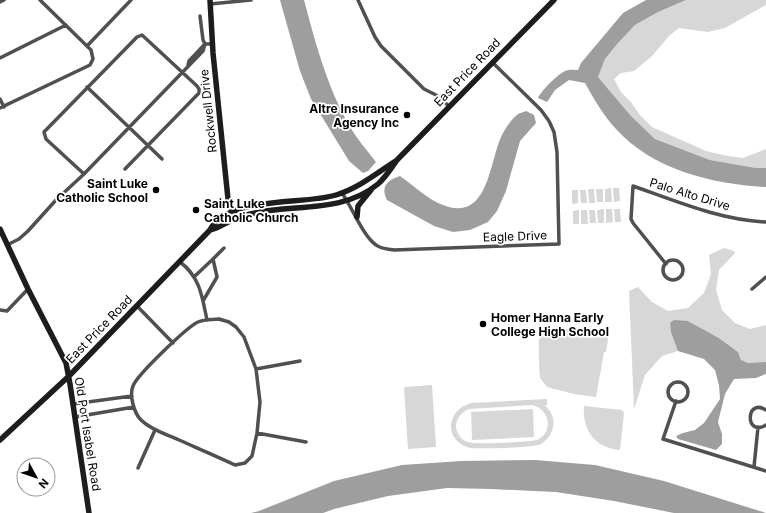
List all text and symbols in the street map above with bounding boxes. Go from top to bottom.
street label: East Price Road [431,35,503,109]
street label: Rockwell Drive [196,69,220,153]
place label: Altre Insurance Agency Inc [309,101,399,130]
marker: Altre Insurance Agency Inc [402,110,412,120]
street label: Palo Alto Drive [648,175,732,213]
place label: Saint Luke Catholic School [56,176,148,205]
marker: Saint Luke Catholic School [151,185,161,195]
place label: Saint Luke Catholic Church [204,196,298,225]
marker: Saint Luke Catholic Church [191,205,201,215]
street label: Eagle Drive [483,227,547,245]
street label: East Price Road [63,292,135,366]
place label: Homer Hanna Early College High School [491,310,609,339]
marker: Homer Hanna Early College High School [478,319,488,329]
street label: Old Port Isabel Road [72,376,104,492]
north arrow [16,457,56,497]
text: N [36,476,52,491]

